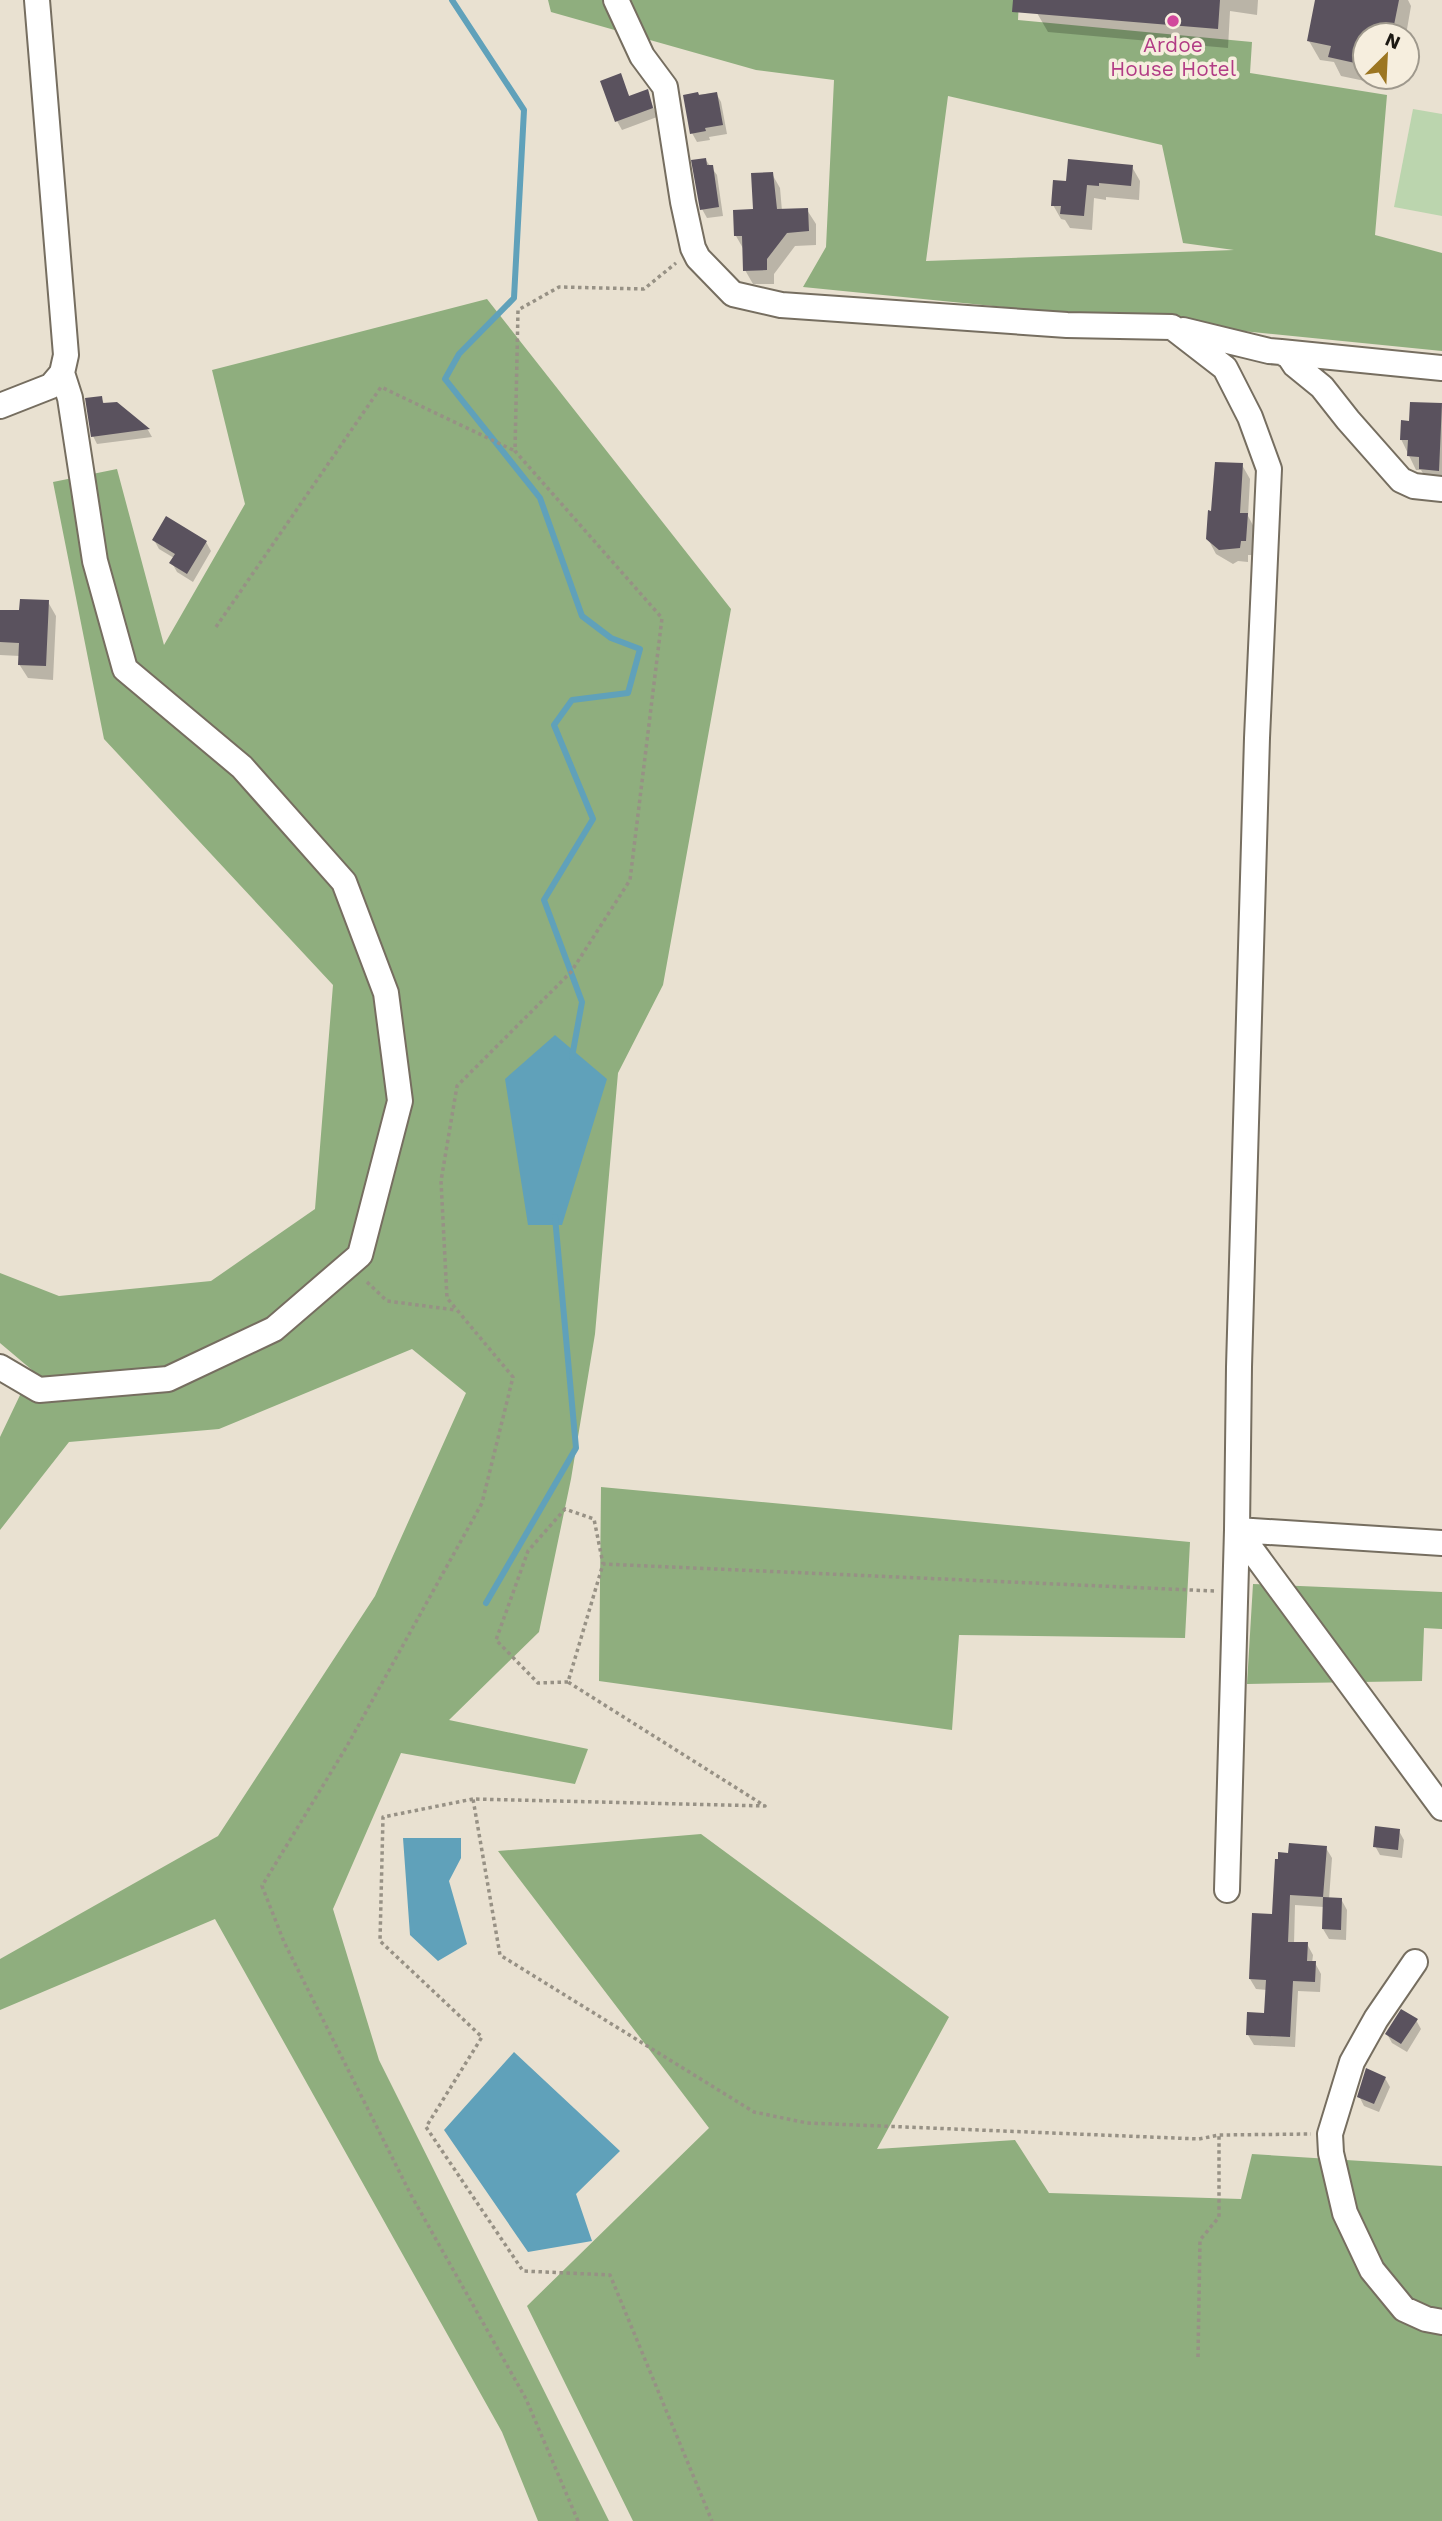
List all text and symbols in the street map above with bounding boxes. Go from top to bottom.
marker: Ardoe House Hotel [1165,13,1181,29]
north arrow [1351,21,1421,91]
text: N [1382,28,1404,54]
place label: Ardoe House Hotel [1110,32,1237,81]

